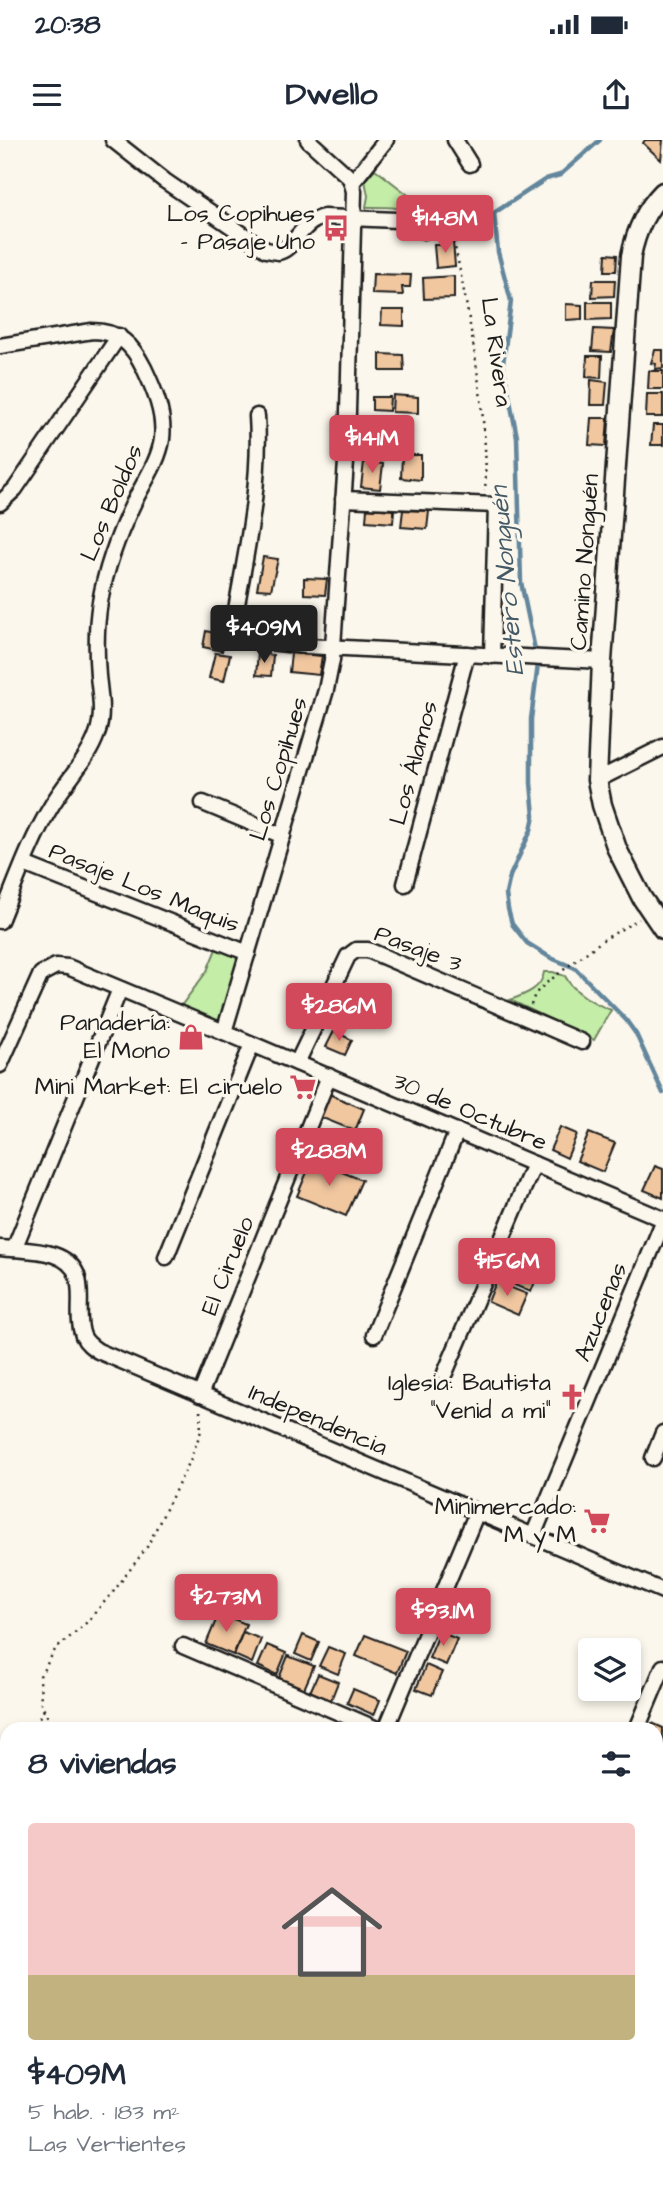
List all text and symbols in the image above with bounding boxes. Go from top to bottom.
text: 20:38 [35,7,101,43]
text: Dwello [286,72,378,117]
icon: menu [28,76,66,114]
icon: share [597,76,635,114]
pin: $148M [396,195,494,255]
place label: Los Copihues - Pasaje Uno [167,197,316,259]
text: $148M [412,202,478,234]
bus stop icon: Los Copihues - Pasaje Uno [321,213,351,243]
street label: La Rivera [472,295,520,409]
pin: $141M [323,416,421,475]
text: $141M [345,422,399,454]
street label: Los Boldos [72,439,152,567]
street label: Camino Nonguén [562,473,609,651]
water label: Estero Nonguén [481,483,534,677]
pin: $409M [215,606,313,665]
text: $409M [226,612,302,644]
street label: Los Copihues [241,693,317,845]
street label: Los Álamos [381,697,447,829]
street label: Pasaje Los Maquis [44,834,244,942]
street label: Pasaje 3 [370,917,466,981]
pin: $286M [290,984,388,1043]
text: $286M [302,990,376,1022]
place label: Panadería: El Mono [60,1006,171,1068]
shop icon: Panadería: El Mono [176,1022,206,1052]
street label: 30 de Octubre [388,1064,552,1160]
place label: Mini Market: El ciruelo [35,1070,283,1104]
supermarket icon: Mini Market: El ciruelo [288,1072,318,1102]
pin: $288M [280,1128,378,1188]
text: $288M [292,1135,366,1167]
street label: El Ciruelo [193,1211,263,1321]
pin: $156M [458,1238,556,1298]
text: $156M [474,1245,540,1277]
street label: Azucenas [566,1257,636,1367]
place label: Iglesia: Bautista "Venid a mi" [388,1366,551,1428]
street label: Independencia [243,1376,393,1464]
church icon: Iglesia: Bautista "Venid a mi" [557,1382,587,1412]
place label: Minimercado: M y M [435,1490,576,1553]
supermarket icon: Minimercado: M y M [582,1506,612,1536]
pin: $273M [177,1574,275,1634]
text: $273M [191,1581,261,1613]
pin: $93.1M [386,1588,500,1648]
text: $93.1M [412,1595,474,1627]
map controls [578,1638,641,1701]
button: layers [578,1638,641,1701]
text: 8 viviendas [28,1743,177,1785]
icon: filters [597,1745,635,1783]
icon: home [269,1869,395,1995]
text: $409M [28,2054,126,2096]
text: 5 hab. · 183 m² [28,2096,180,2128]
text: Las Vertientes [28,2128,186,2160]

